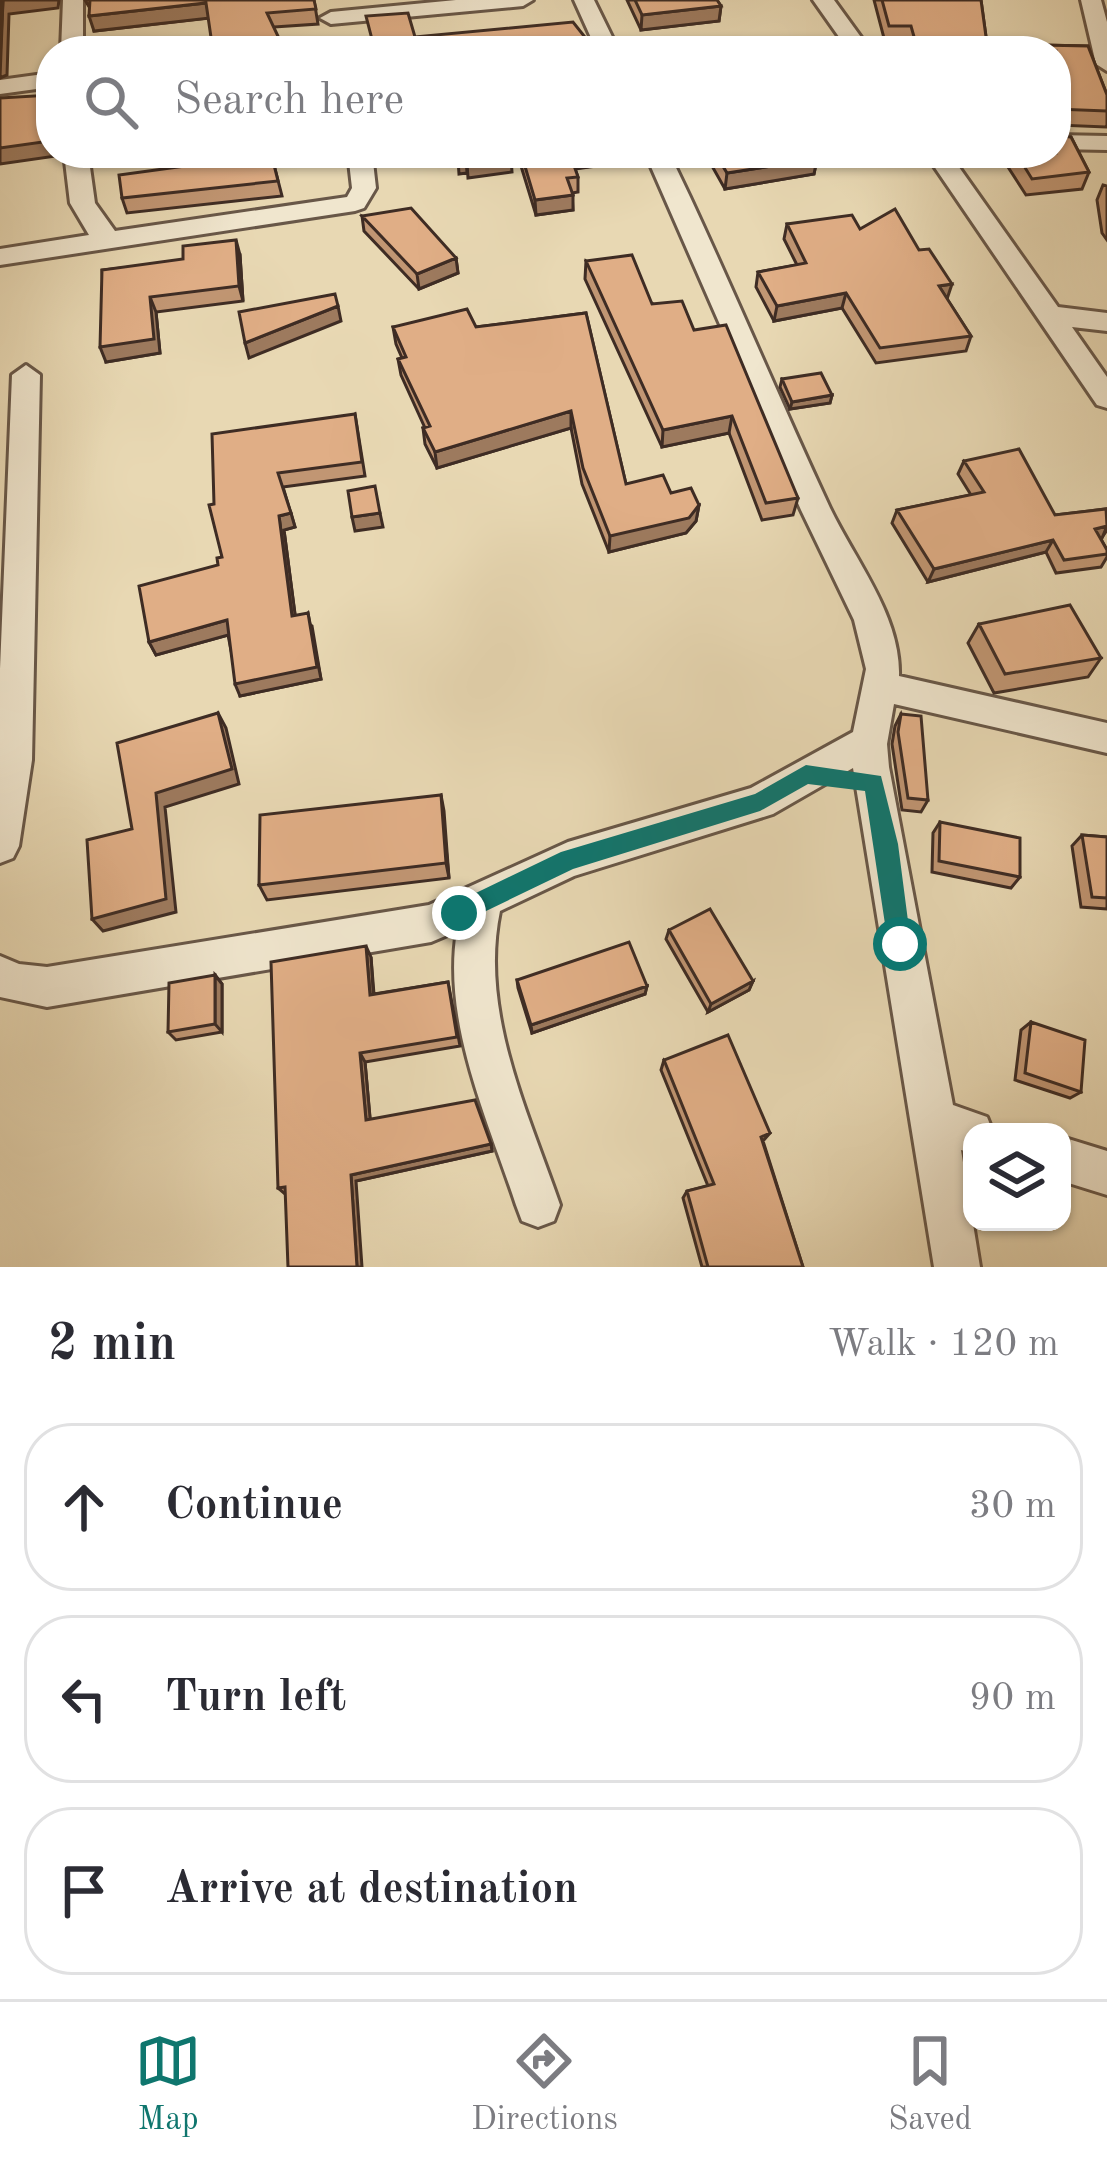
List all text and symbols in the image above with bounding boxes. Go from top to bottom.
search box [36,36,1071,168]
icon: search [78,69,144,135]
text: Search here [174,79,404,124]
route end [432,886,486,940]
route start [873,917,927,971]
map controls [963,1123,1071,1231]
button: layers [963,1123,1071,1231]
text: 2 min [48,1320,176,1371]
text: Walk · 120 m [828,1325,1059,1364]
icon: ahead [51,1474,117,1540]
text: Continue [165,1484,343,1529]
text: 30 m [969,1487,1056,1526]
icon: left [51,1666,117,1732]
text: Turn left [165,1676,346,1721]
text: 90 m [969,1679,1056,1718]
icon: arrive [51,1858,117,1924]
text: Arrive at destination [165,1868,578,1913]
tab: Map [135,2028,201,2141]
tab: Directions [471,2028,618,2141]
tab: Saved [888,2028,972,2141]

